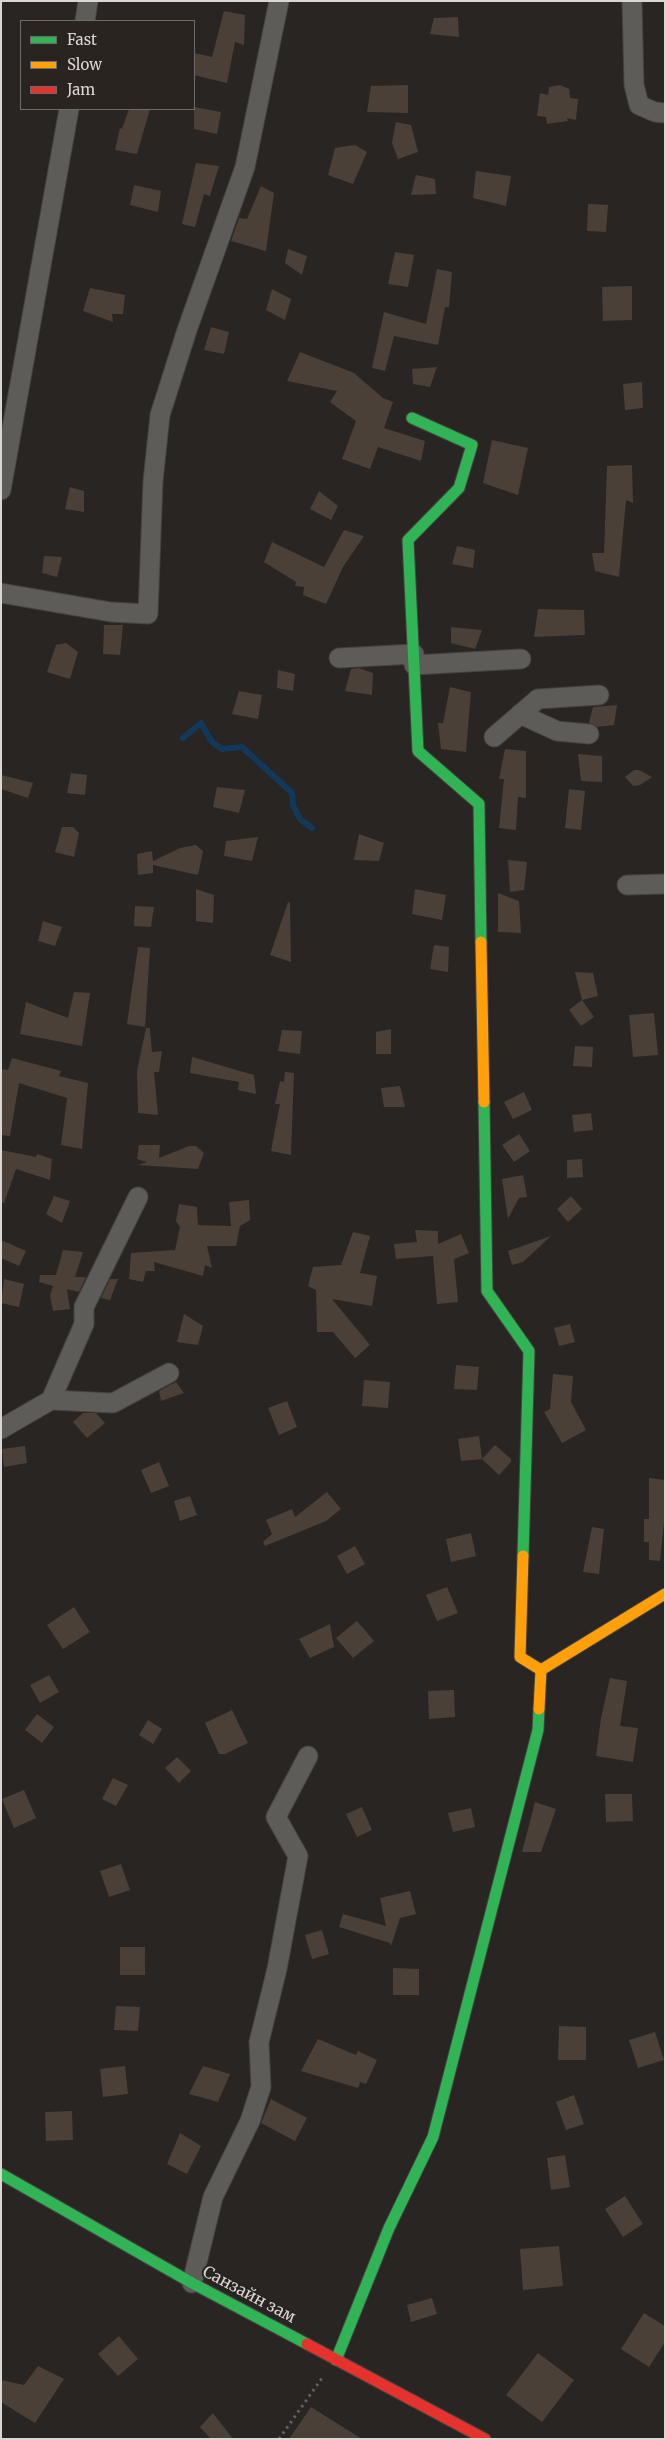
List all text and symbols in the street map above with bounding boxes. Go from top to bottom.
legend [20,20,195,110]
text: Fast [67,30,97,49]
text: Slow [67,55,102,74]
text: Jam [67,80,95,99]
street label: Санзайн зам [199,2262,299,2328]

